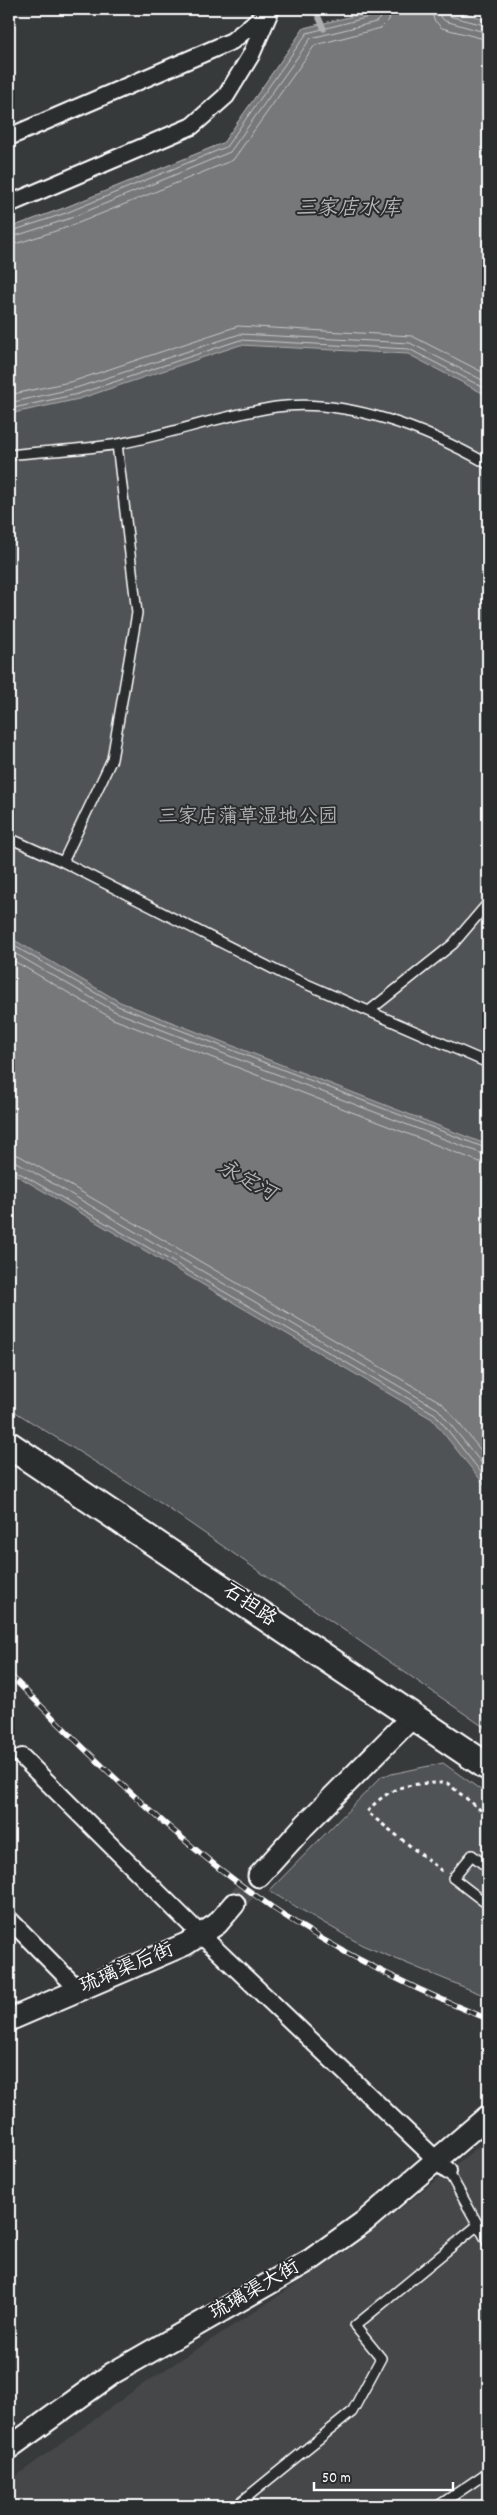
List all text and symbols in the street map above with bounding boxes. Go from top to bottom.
water label: 三家店水库 [296,195,402,225]
park label: 三家店蒲草湿地公园 [158,804,338,832]
water label: 永定河 [211,1154,283,1212]
street label: 石担路 [216,1578,283,1635]
street label: 琉璃渠后街 [76,1937,178,2001]
street label: 琉璃渠大街 [205,2254,305,2328]
scale bar [314,2460,453,2492]
text: 50 m [322,2468,351,2490]

